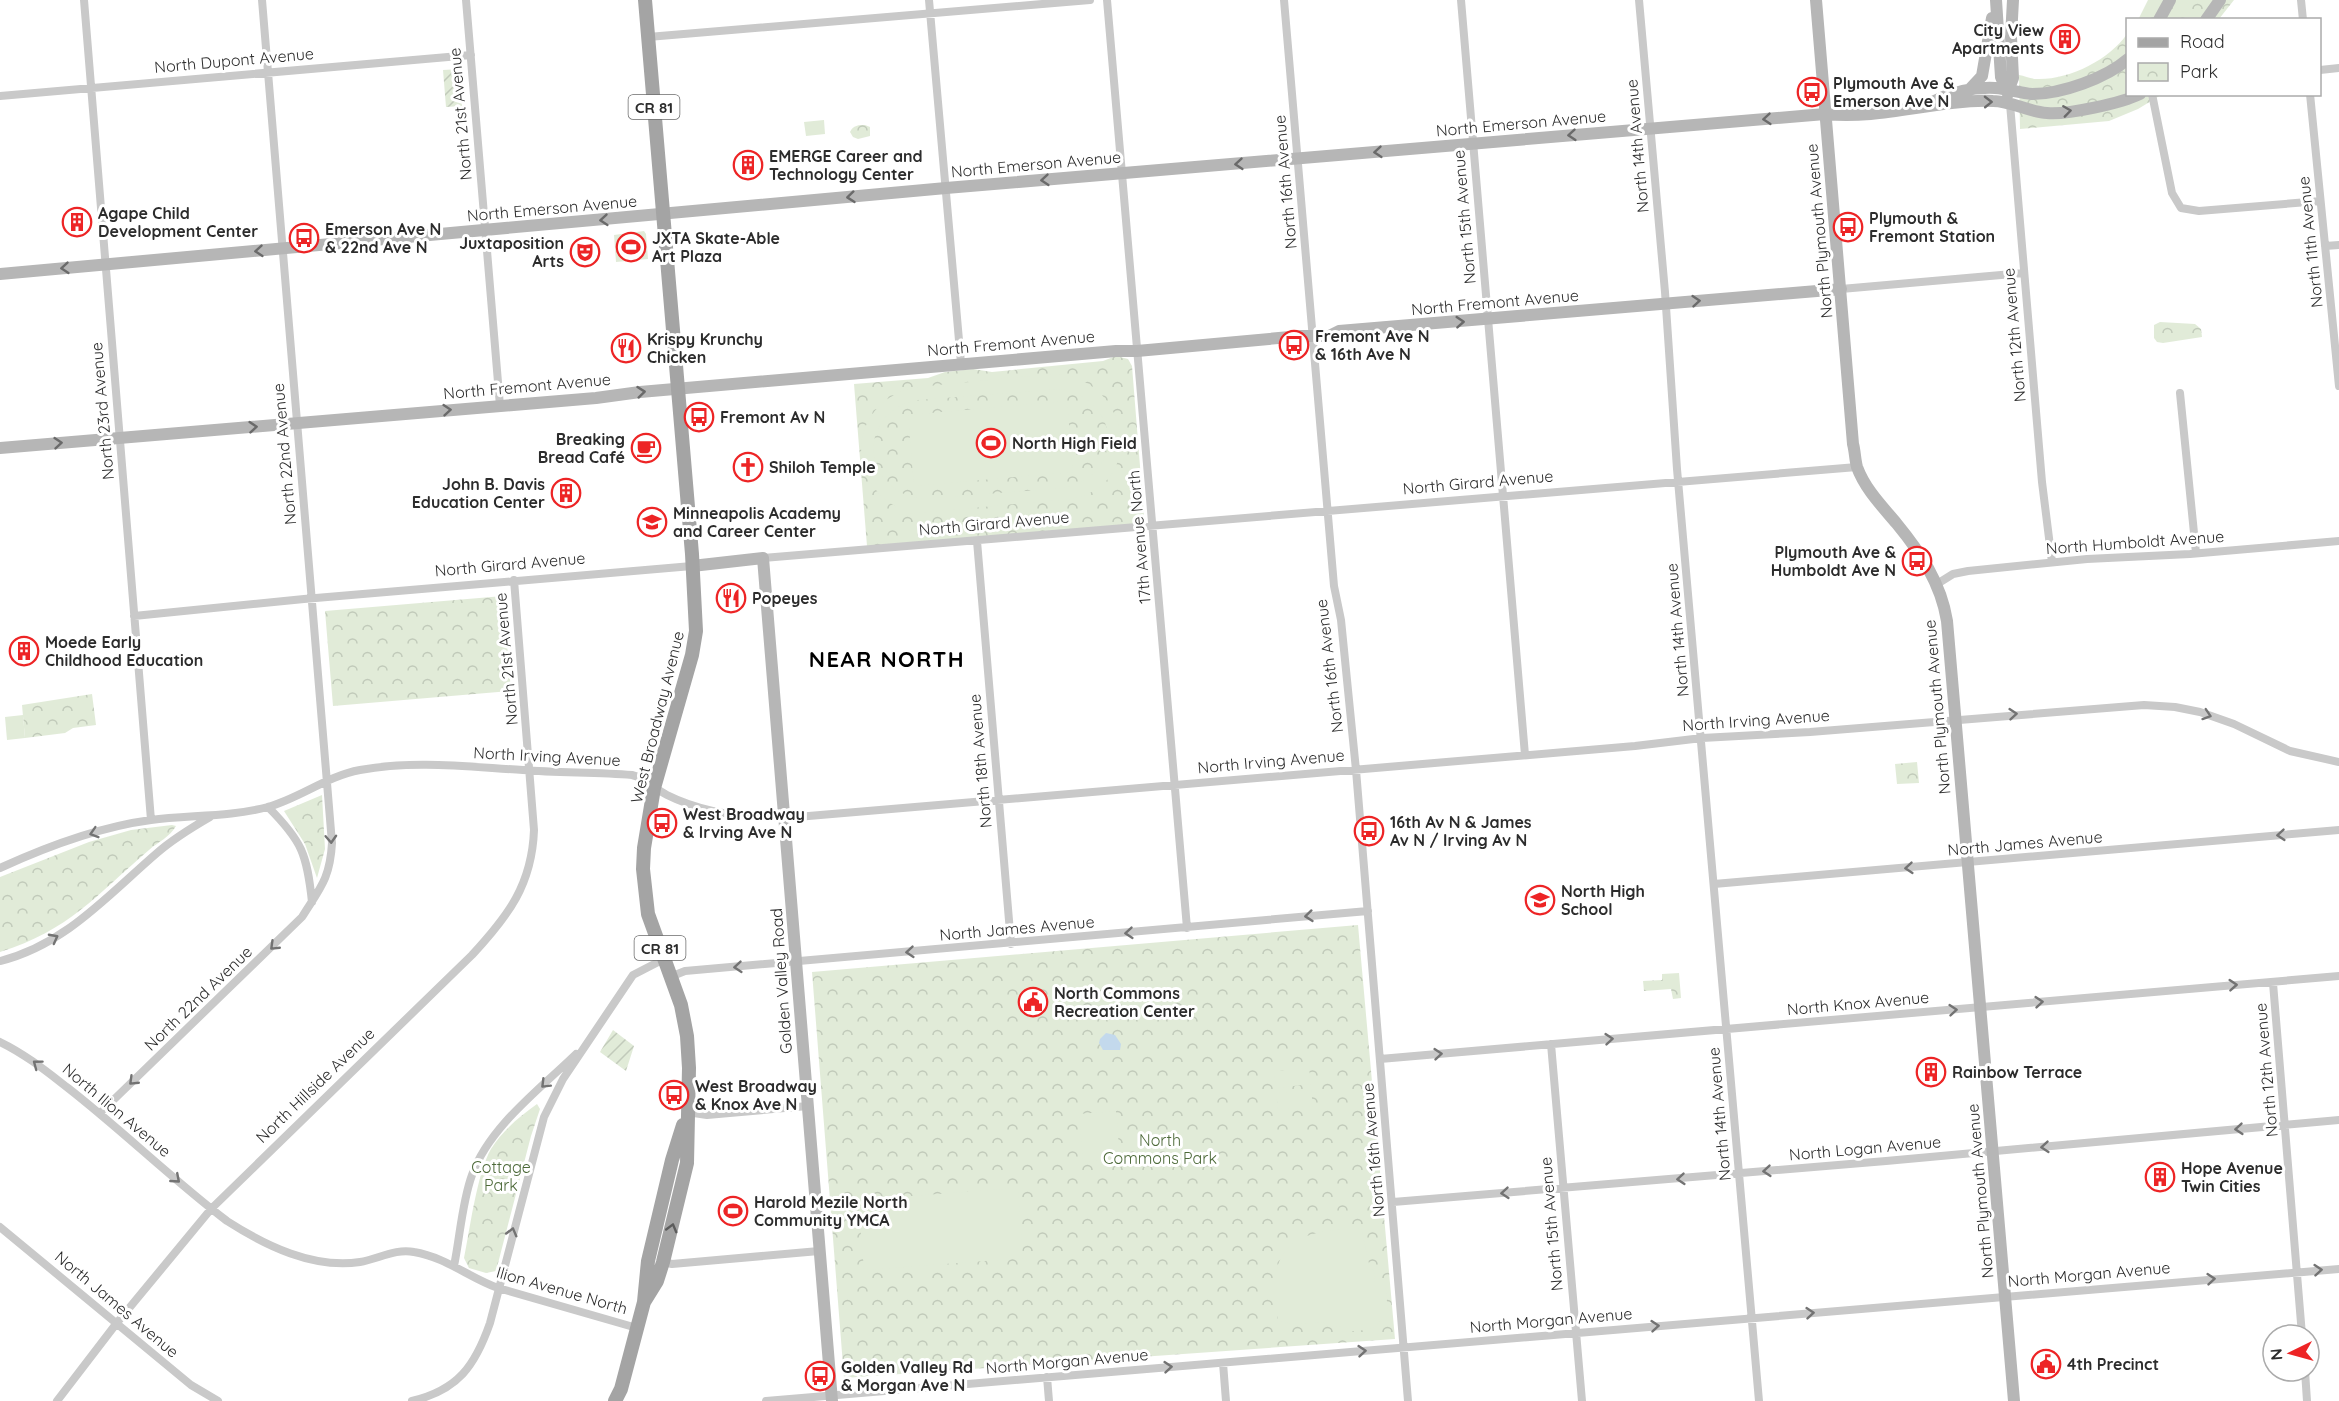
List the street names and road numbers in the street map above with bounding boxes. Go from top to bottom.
street label: North Dupont Avenue [153,43,315,77]
street label: North 21st Avenue [444,47,476,181]
street label: North 14th Avenue [1621,78,1653,214]
road number: CR 81 [628,95,680,119]
street label: North Emerson Avenue [1435,106,1607,140]
street label: North 16th Avenue [1269,114,1301,250]
street label: North Plymouth Avenue [1801,143,1837,319]
street label: North Emerson Avenue [950,147,1122,181]
street label: North 15th Avenue [1448,149,1480,285]
street label: North 11th Avenue [2293,175,2327,309]
street label: North Emerson Avenue [466,191,638,225]
street label: North 12th Avenue [1998,267,2030,403]
street label: North Fremont Avenue [1410,285,1580,319]
street label: North Fremont Avenue [926,326,1096,360]
street label: North 23rd Avenue [86,341,118,481]
street label: North Fremont Avenue [442,369,612,403]
street label: North 22nd Avenue [268,382,300,526]
street label: North Girard Avenue [1402,465,1554,499]
street label: 17th Avenue North [1123,469,1155,605]
street label: North Girard Avenue [918,506,1070,540]
street label: North Humboldt Avenue [2045,526,2225,558]
street label: North Girard Avenue [434,547,586,581]
street label: North 14th Avenue [1661,562,1693,698]
street label: North 21st Avenue [490,592,522,726]
street label: North 16th Avenue [1311,598,1347,734]
street label: North Plymouth Avenue [1919,619,1955,795]
street label: West Broadway Avenue [626,629,688,805]
street label: North 18th Avenue [964,693,996,829]
street label: North Irving Avenue [1682,705,1830,735]
street label: North Irving Avenue [473,742,621,770]
street label: North Irving Avenue [1197,745,1345,777]
street label: North James Avenue [1947,826,2103,860]
street label: Golden Valley Road [766,907,796,1055]
street label: North James Avenue [939,911,1095,945]
road number: CR 81 [634,936,686,960]
street label: North 22nd Avenue [140,941,256,1055]
street label: North Knox Avenue [1786,987,1930,1019]
street label: North 12th Avenue [2250,1002,2282,1138]
street label: North Hillside Avenue [251,1023,379,1147]
street label: North 14th Avenue [1703,1046,1735,1182]
street label: North Ilion Avenue [59,1059,175,1161]
street label: North 16th Avenue [1357,1082,1389,1218]
street label: North Plymouth Avenue [1962,1103,1998,1279]
street label: North Logan Avenue [1788,1131,1942,1165]
street label: North 15th Avenue [1535,1156,1567,1292]
street label: North James Avenue [51,1246,183,1362]
street label: North Morgan Avenue [2007,1257,2171,1291]
street label: Ilion Avenue North [494,1262,630,1318]
street label: North Morgan Avenue [1469,1303,1633,1337]
street label: North Morgan Avenue [985,1344,1149,1378]

